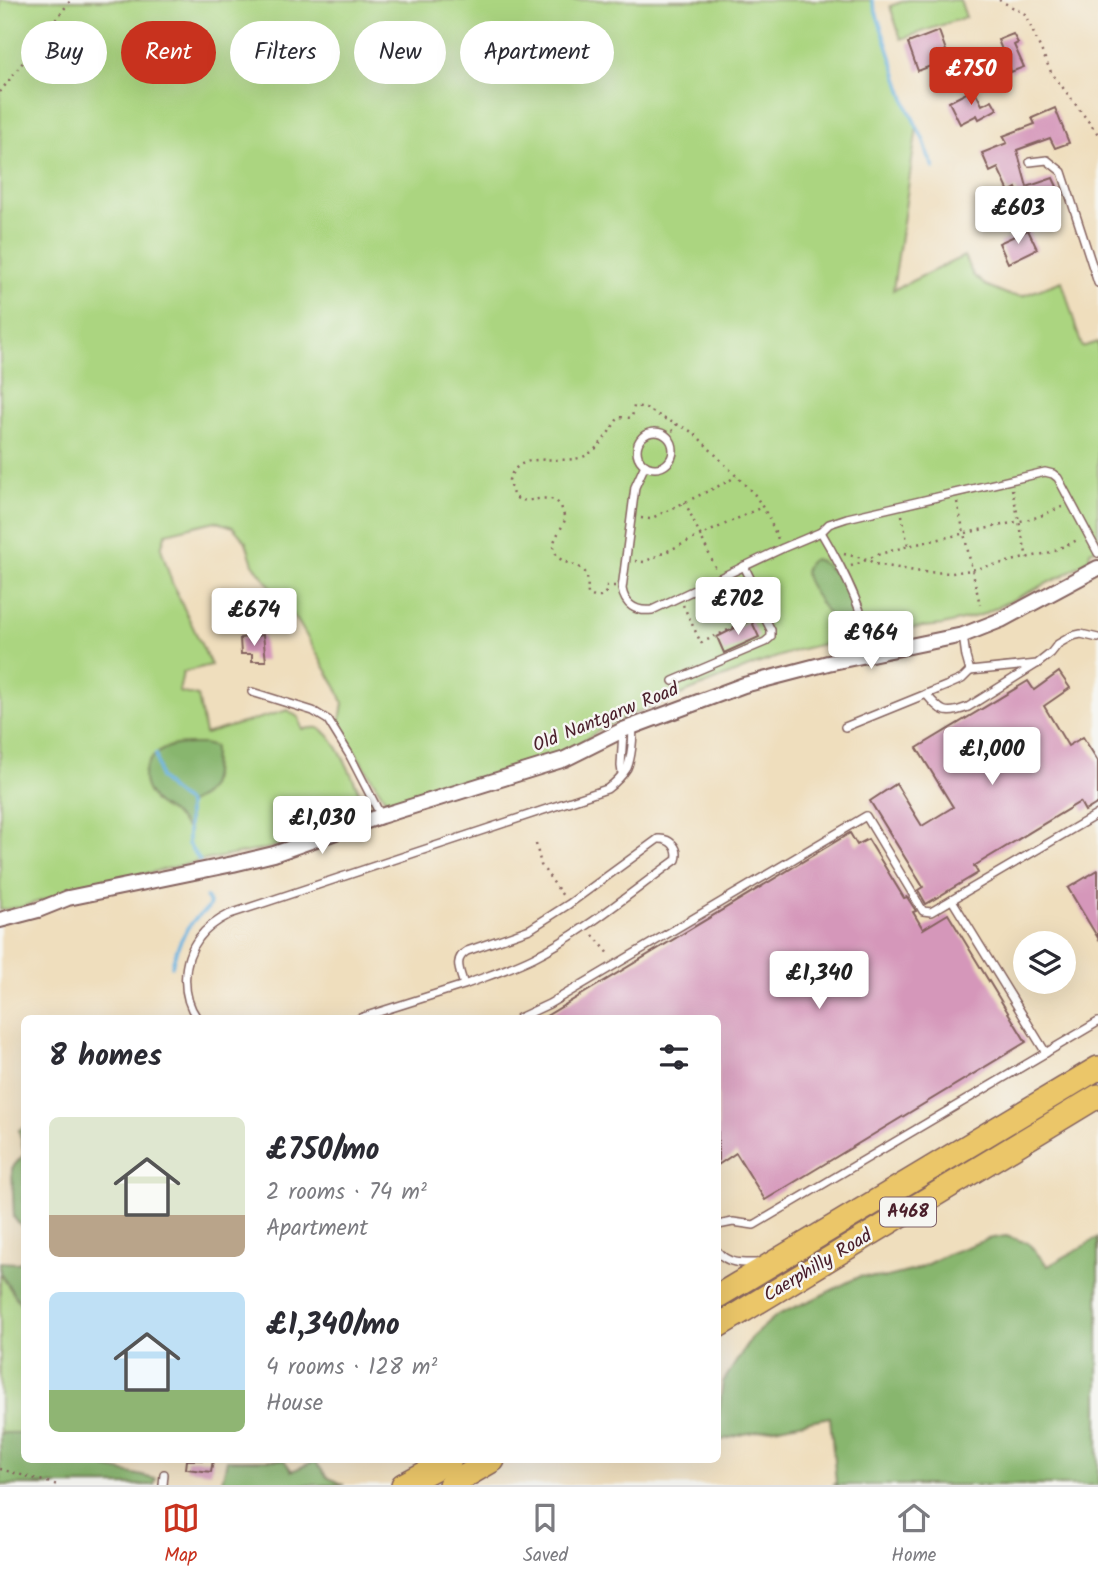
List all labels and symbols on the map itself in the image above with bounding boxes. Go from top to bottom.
pin: £750 [930,48,1012,107]
pin: £603 [977,187,1059,246]
pin: £702 [697,578,779,637]
pin: £674 [213,588,295,648]
pin: £964 [830,612,912,671]
street label: Old Nantgarw Road [528,675,684,761]
pin: £1,000 [935,728,1049,787]
pin: £1,030 [265,796,379,856]
pin: £1,340 [762,951,876,1011]
road number: A468 [880,1198,936,1226]
street label: Caerphilly Road [758,1221,879,1310]

